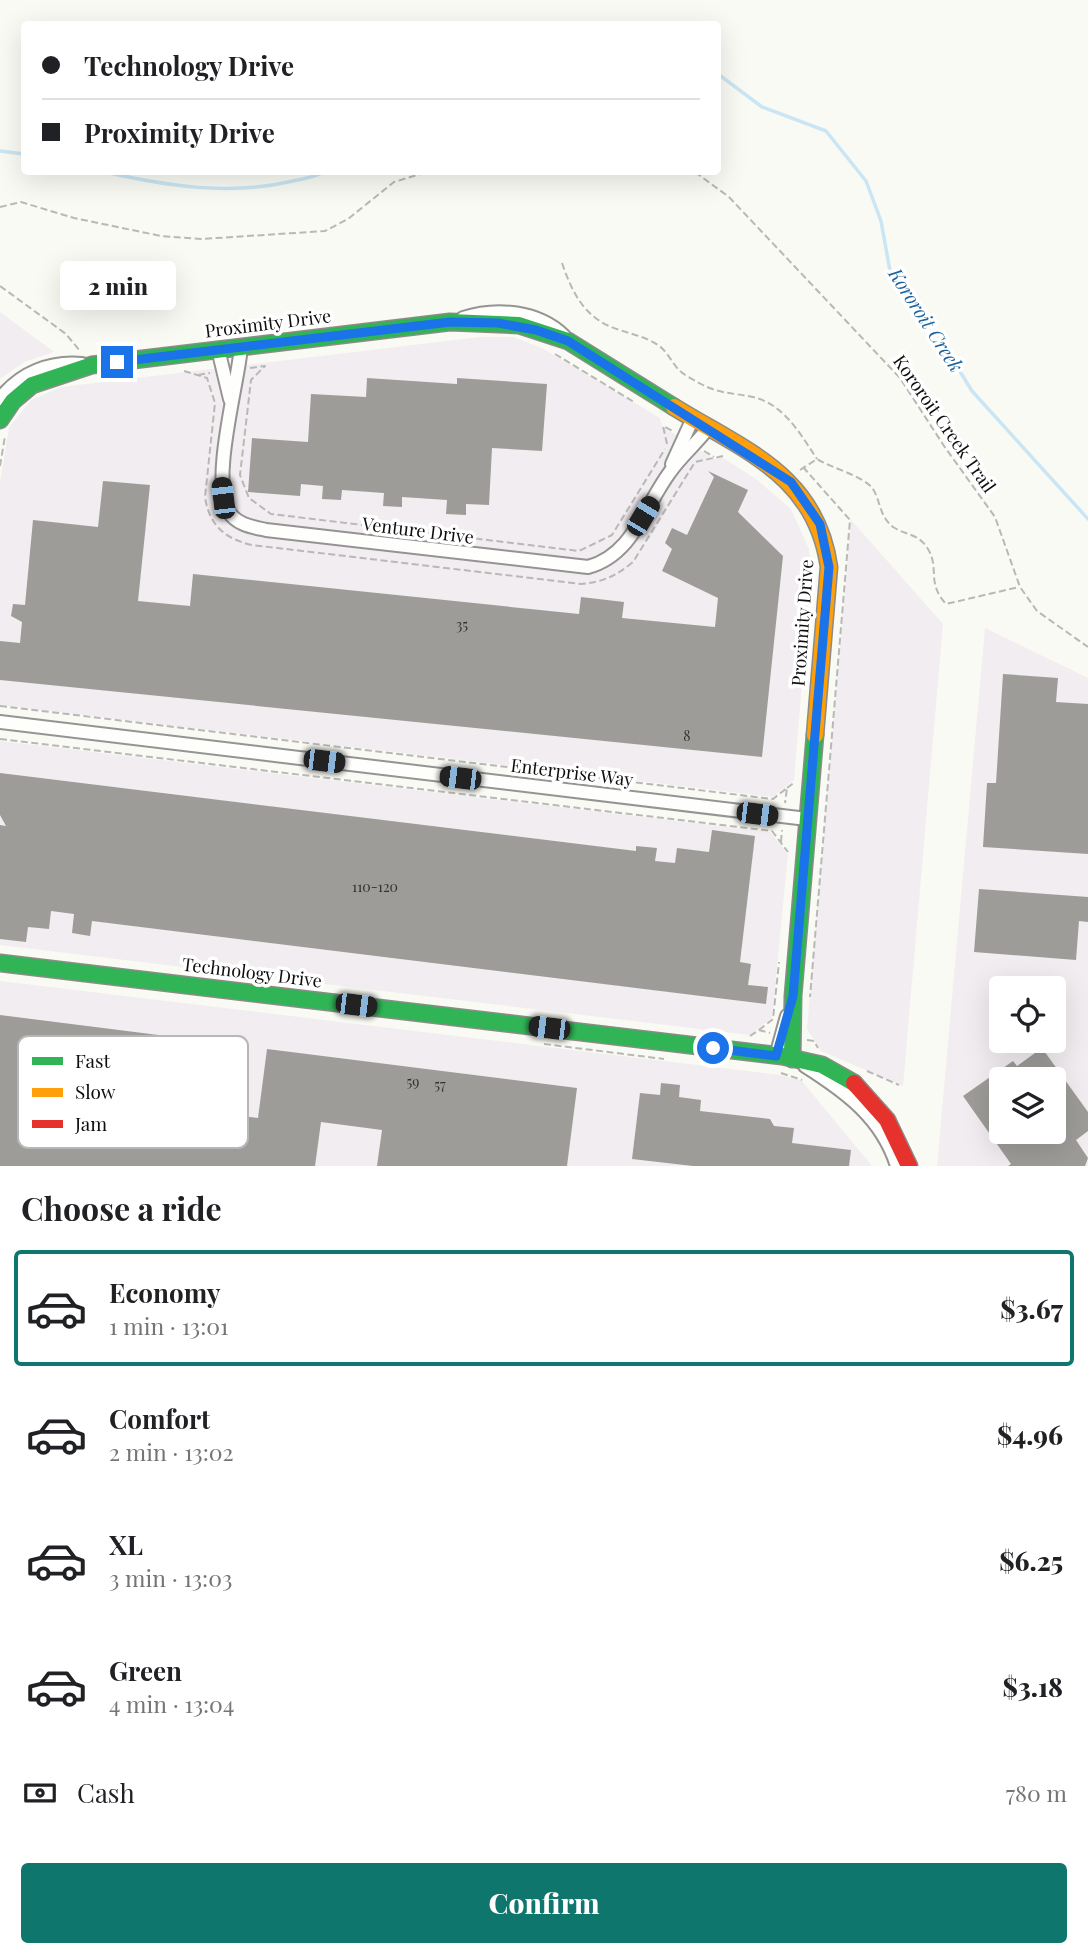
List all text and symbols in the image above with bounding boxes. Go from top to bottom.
text: Technology Drive [84,48,294,83]
text: Proximity Drive [84,115,275,150]
callout: 2 min [59,260,175,310]
water label: Kororoit Creek [883,262,970,377]
text: 2 min [88,270,148,301]
street label: Proximity Drive [203,303,332,343]
route end [101,346,133,378]
street label: Kororoit Creek Trail [888,350,1001,497]
car [211,476,236,520]
car [624,493,663,539]
street label: Venture Drive [360,511,475,549]
street label: Proximity Drive [786,559,818,687]
house number: 35 [456,615,468,634]
house number: 8 [683,726,691,745]
car [302,748,347,774]
street label: Enterprise Way [509,753,635,791]
car [438,765,483,791]
car [735,801,780,827]
house number: 110-120 [352,877,398,896]
street label: Technology Drive [181,952,323,992]
map controls [989,976,1066,1144]
button: locate [989,976,1066,1053]
car [334,992,379,1018]
car [527,1015,572,1041]
route start [697,1032,729,1064]
legend [18,1036,248,1148]
text: Fast [75,1047,111,1073]
button: layers [989,1067,1066,1144]
house number: 59 [407,1072,419,1091]
house number: 57 [434,1075,446,1094]
text: Slow [75,1078,116,1104]
text: Jam [74,1110,107,1136]
text: Choose a ride [21,1186,222,1229]
text: Economy [109,1275,220,1310]
icon: car [25,1277,88,1340]
text: $3.67 [1000,1291,1063,1326]
text: 1 min · 13:01 [109,1310,229,1341]
text: Comfort [109,1401,210,1436]
icon: car [25,1403,88,1466]
text: $4.96 [997,1417,1063,1452]
text: 2 min · 13:02 [109,1436,234,1467]
text: XL [109,1527,143,1562]
icon: car [25,1529,88,1592]
text: $6.25 [999,1543,1063,1578]
text: 3 min · 13:03 [109,1562,232,1593]
text: Green [109,1653,182,1688]
icon: car [25,1655,88,1718]
text: $3.18 [1002,1669,1063,1704]
text: 4 min · 13:04 [109,1688,234,1719]
icon: cash [21,1774,59,1812]
text: Cash [77,1775,135,1810]
text: 780 m [1006,1777,1067,1808]
button: Confirm [21,1863,1067,1943]

